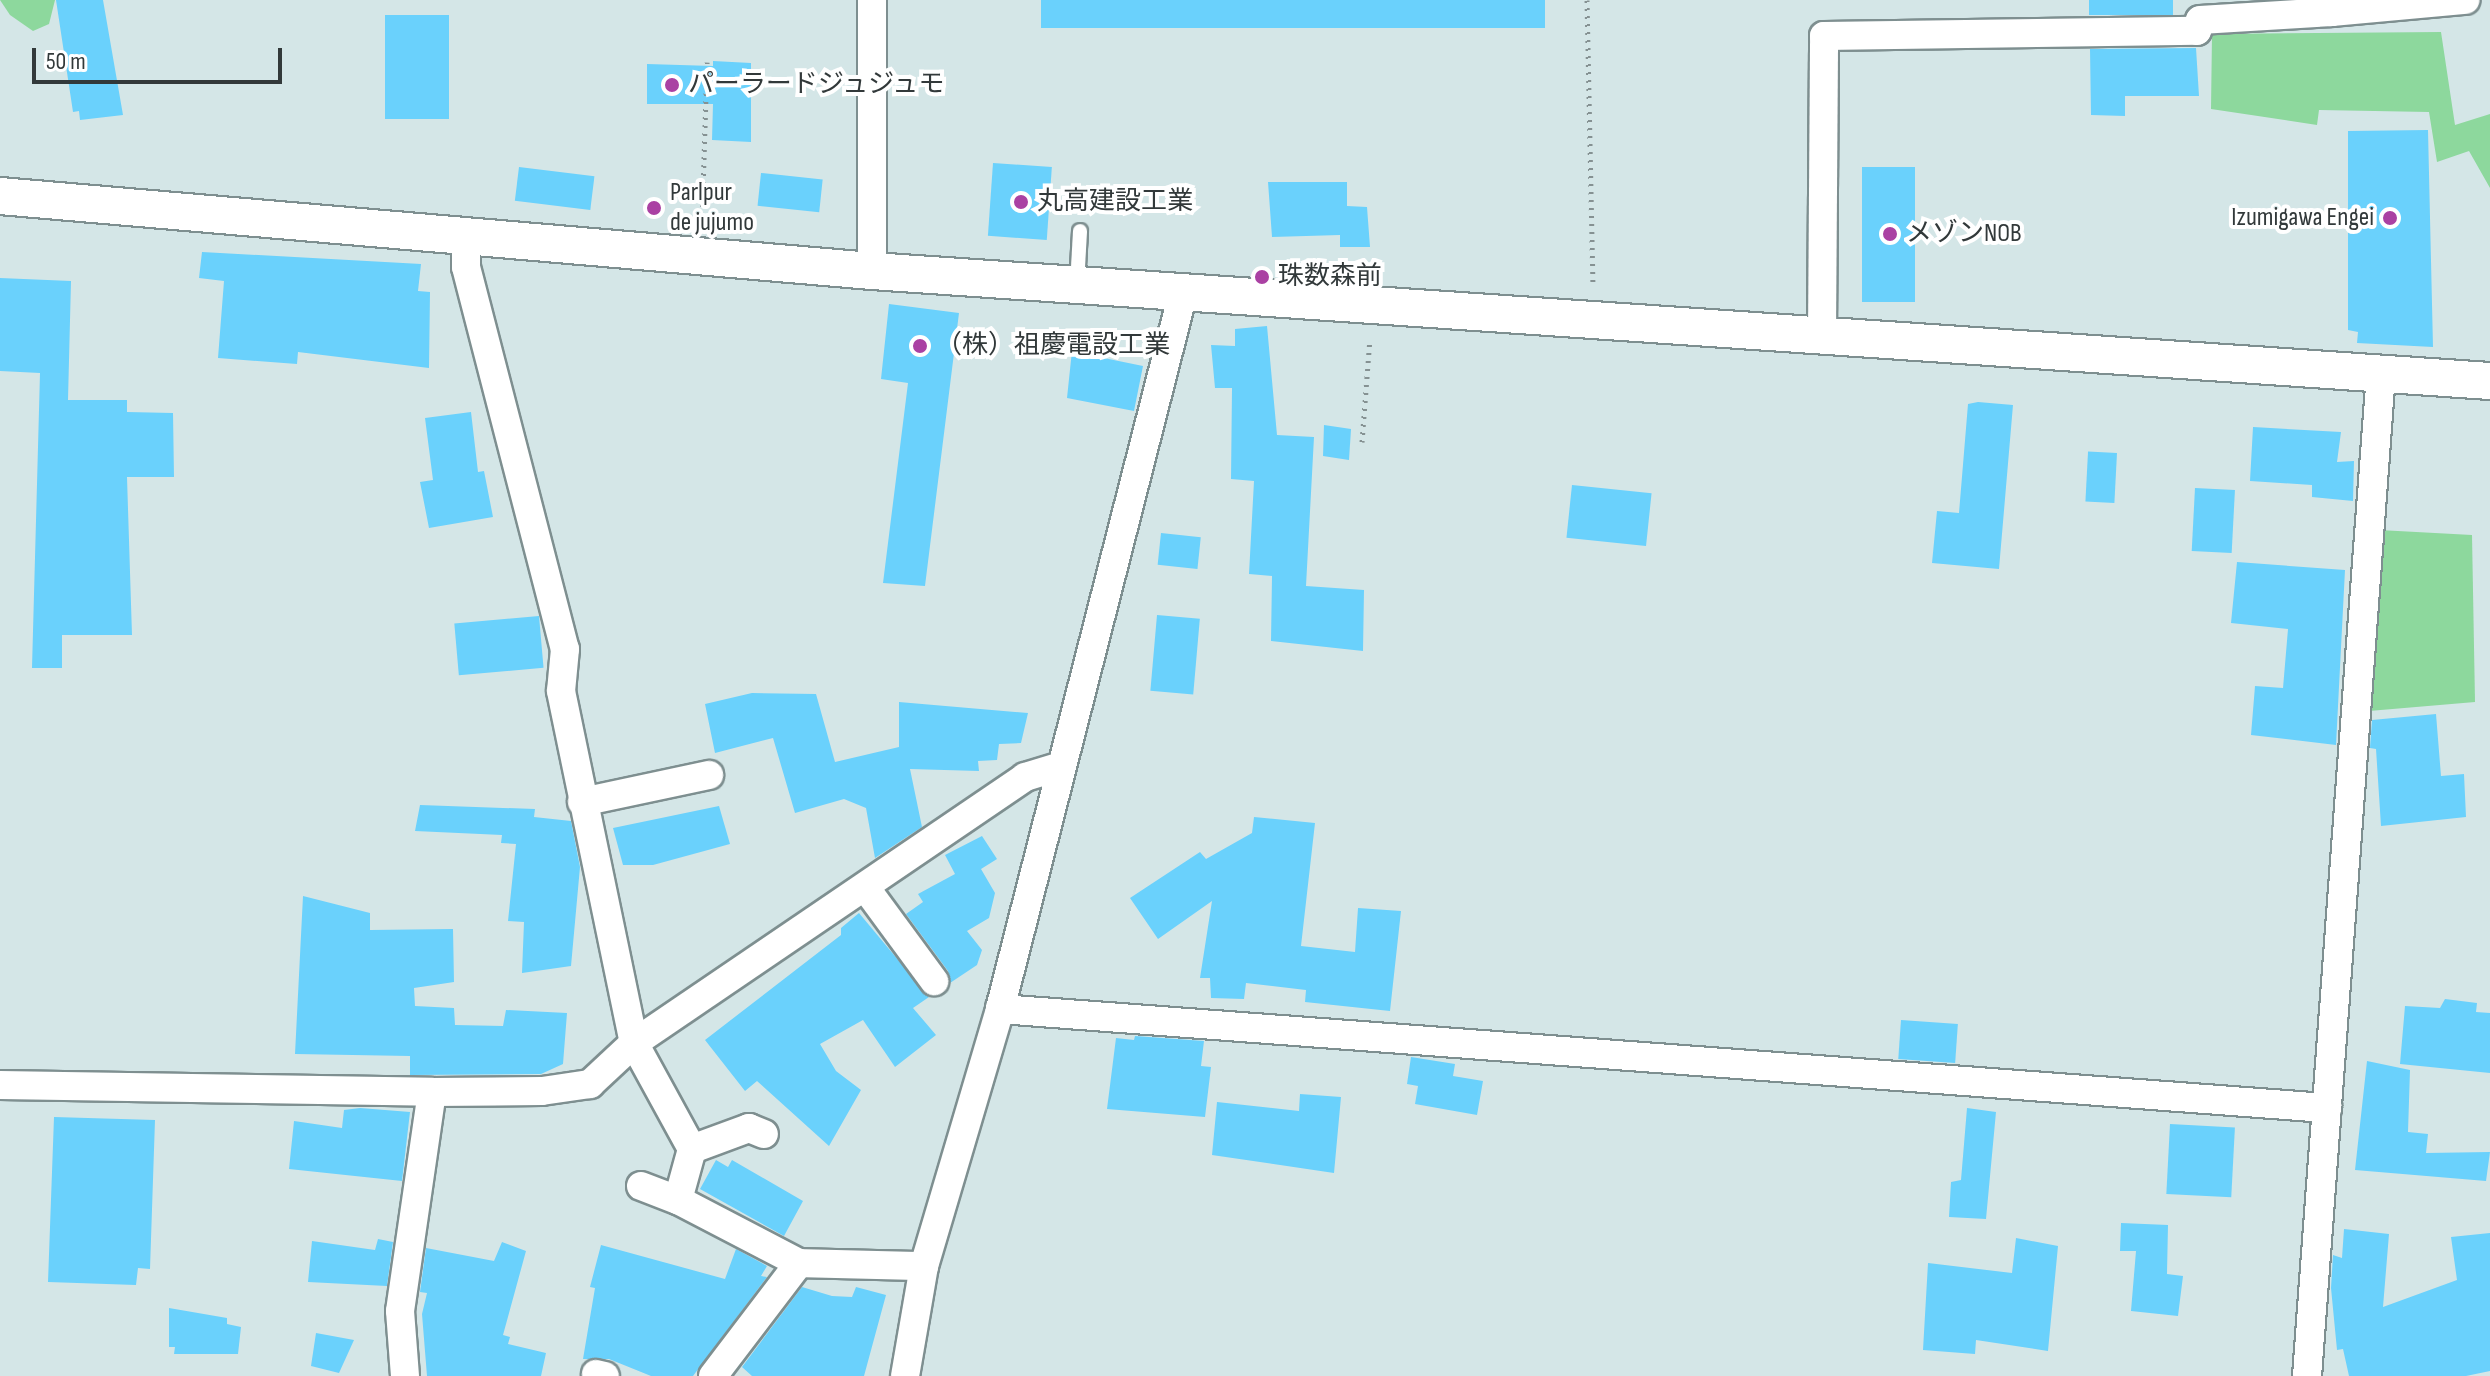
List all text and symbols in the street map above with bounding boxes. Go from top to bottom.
scale bar [36,32,286,82]
text: 50 m [46,47,86,76]
place label: パーラードジュジュモ [688,69,948,101]
marker: パーラードジュジュモ [663,76,681,94]
place label: Parlpur de jujumo [670,177,754,238]
place label: 丸高建設工業 [1037,186,1193,218]
marker: 丸高建設工業 [1012,193,1030,211]
marker: Parlpur de jujumo [645,199,663,217]
place label: Izumigawa Engei [2231,202,2374,234]
marker: Izumigawa Engei [2381,209,2399,227]
place label: メゾンNOB [1906,218,2022,250]
marker: メゾンNOB [1881,225,1899,243]
place label: 珠数森前 [1278,261,1382,293]
marker: 珠数森前 [1253,268,1271,286]
place label: （株）祖慶電設工業 [936,330,1170,362]
marker: （株）祖慶電設工業 [911,337,929,355]

